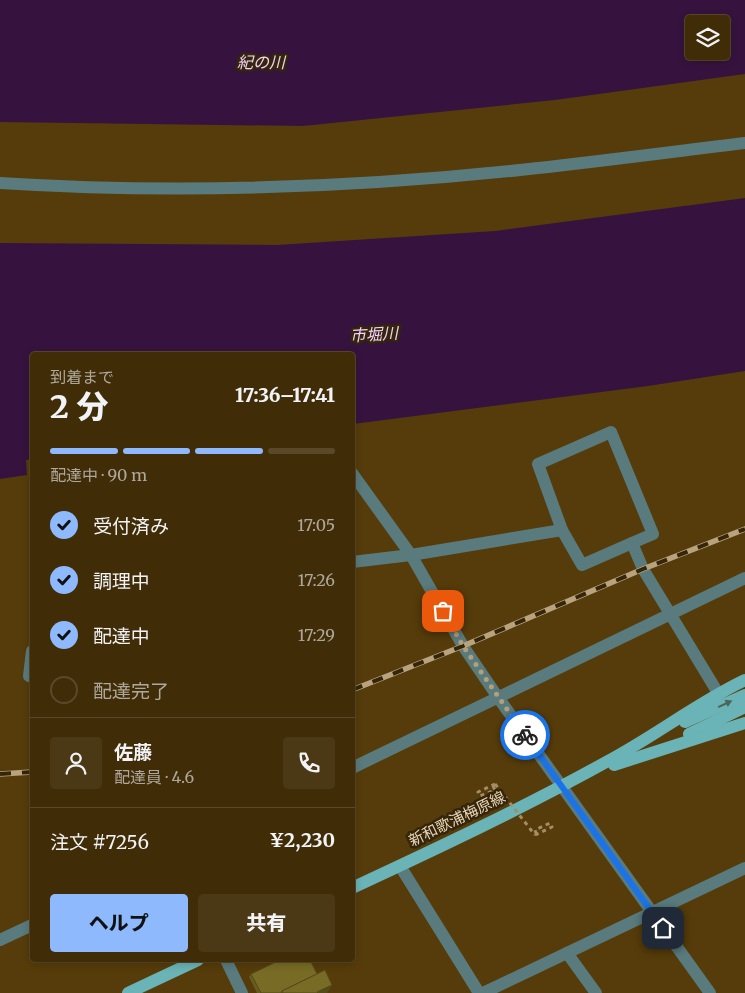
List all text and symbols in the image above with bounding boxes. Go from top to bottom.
map controls [685,15,730,60]
button: layers [685,15,730,60]
water label: 紀の川 [237,52,287,72]
water label: 市堀川 [350,323,400,345]
text: 到着まで [50,367,114,387]
text: 17:36–17:41 [235,383,335,407]
text: 2 分 [50,387,108,427]
text: 配達中 · 90 m [50,465,147,485]
icon: check [50,511,78,539]
text: 受付済み [93,514,169,538]
text: 17:05 [297,515,335,535]
icon: check [50,566,78,594]
text: 調理中 [93,569,150,593]
text: 17:26 [298,570,335,590]
pin [422,590,464,632]
icon: bag [429,597,457,625]
icon: check [50,621,78,649]
text: 配達中 [93,624,150,648]
text: 17:29 [298,625,335,645]
text: 配達完了 [93,679,169,703]
one-way arrow [718,699,732,707]
courier [500,710,550,760]
icon: bike [511,721,539,749]
button: person [50,737,102,789]
button: phone [283,737,335,789]
text: 佐藤 [114,740,152,764]
text: 配達員 · 4.6 [114,767,194,787]
street label: 新和歌浦梅原線 [405,787,508,850]
text: ¥2,230 [269,828,335,852]
text: 注文 #7256 [50,830,149,854]
button: ヘルプ [50,894,188,952]
button: 共有 [198,894,335,952]
pin [642,907,684,949]
icon: home [649,914,677,942]

